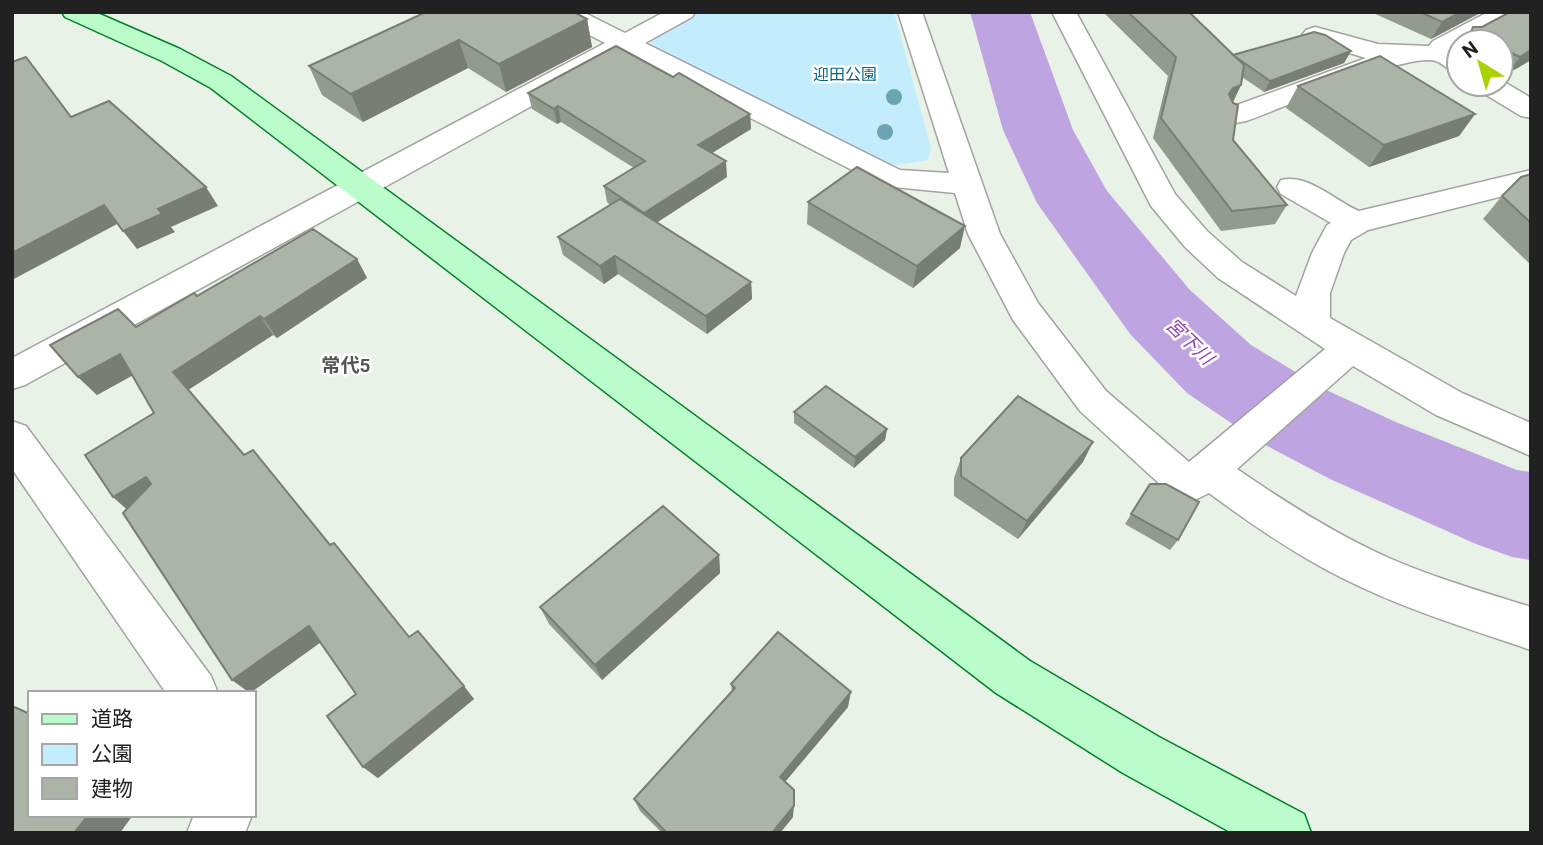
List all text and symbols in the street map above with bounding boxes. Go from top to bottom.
north arrow [1445,28,1515,98]
text: N [1458,37,1482,63]
park label: 迎田公園 [813,65,877,84]
water label: 宮下川 [1161,313,1220,371]
district label: 常代5 [322,354,371,377]
legend [28,691,256,817]
text: 道路 [91,707,133,731]
text: 公園 [91,742,133,766]
text: 建物 [91,777,133,801]

